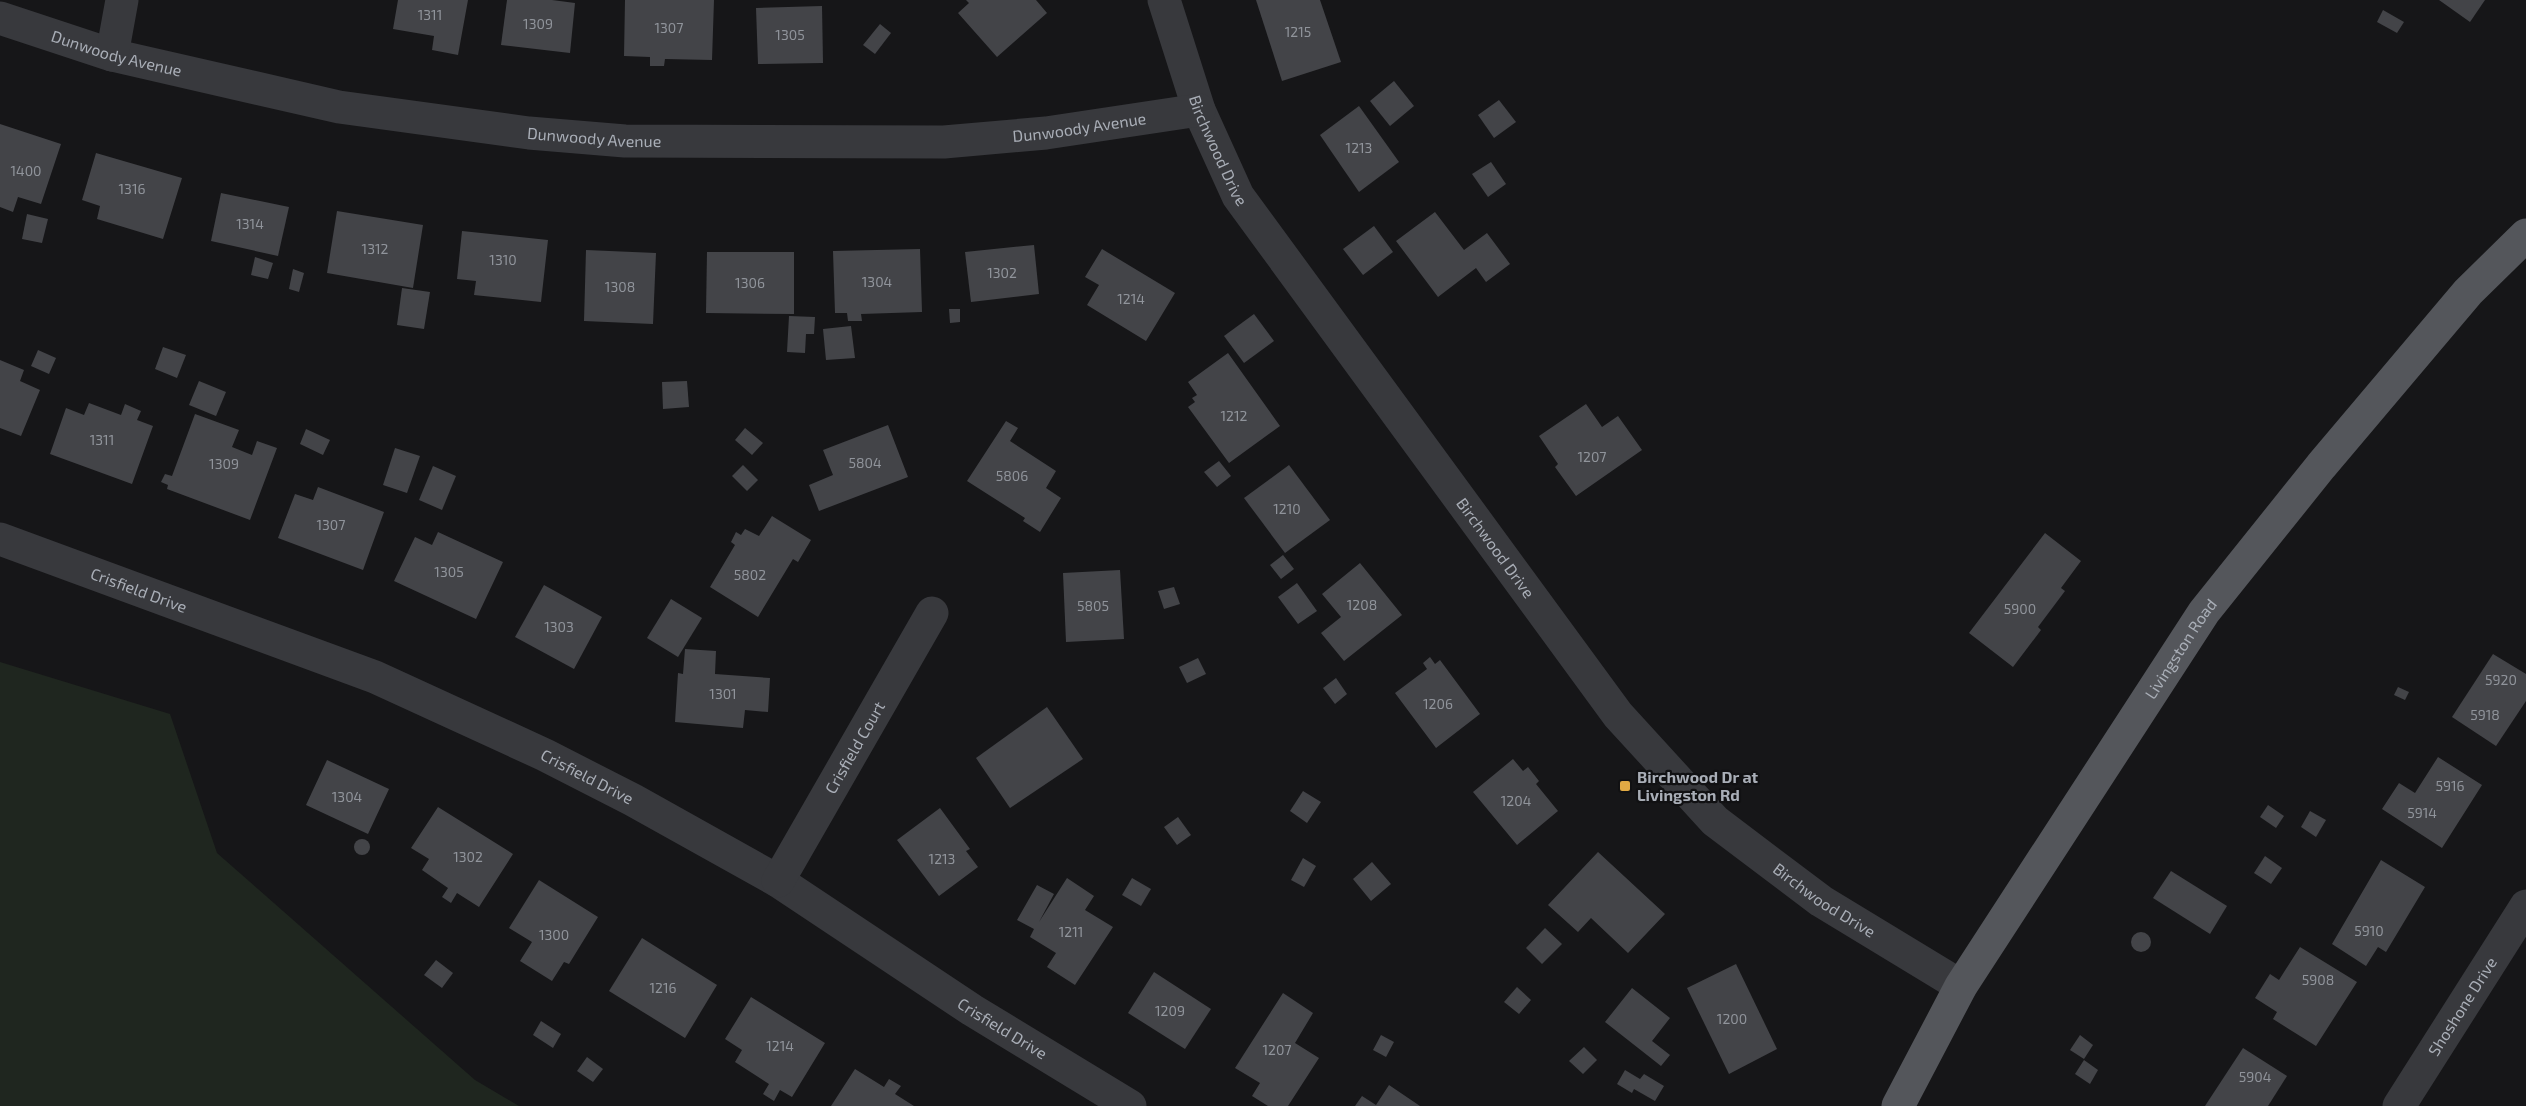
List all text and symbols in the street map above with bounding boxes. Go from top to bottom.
house number: 1311 [418,6,442,23]
house number: 1309 [523,15,553,32]
house number: 1307 [655,19,683,36]
house number: 1215 [1285,23,1311,40]
street label: Dunwoody Avenue [49,26,184,80]
house number: 1305 [775,26,805,43]
street label: Birchwood Drive [1186,93,1252,209]
street label: Dunwoody Avenue [1012,108,1147,145]
street label: Dunwoody Avenue [526,123,661,150]
house number: 1213 [1346,139,1372,156]
house number: 1400 [10,162,42,179]
house number: 1316 [119,180,145,197]
house number: 1314 [236,215,264,232]
house number: 1312 [362,240,389,257]
house number: 1310 [489,251,517,268]
house number: 1302 [987,264,1017,281]
house number: 1304 [862,273,892,290]
house number: 1306 [735,274,765,291]
house number: 1308 [605,278,635,295]
house number: 1214 [1117,290,1145,307]
house number: 1212 [1221,407,1248,424]
house number: 1311 [90,431,114,448]
house number: 1207 [1577,448,1607,465]
house number: 5804 [848,454,882,471]
house number: 1309 [209,455,239,472]
house number: 5806 [996,467,1028,484]
street label: Birchwood Drive [1453,494,1539,601]
house number: 1210 [1273,500,1301,517]
house number: 1307 [317,516,345,533]
street label: Crisfield Drive [88,563,190,616]
house number: 1305 [434,563,464,580]
house number: 5802 [734,566,766,583]
street label: Livingston Road [2140,594,2220,702]
house number: 1208 [1347,596,1377,613]
house number: 5805 [1077,597,1109,614]
house number: 5900 [2004,600,2036,617]
house number: 1303 [544,618,574,635]
house number: 5920 [2485,671,2517,688]
house number: 1301 [709,685,737,702]
house number: 1206 [1423,695,1453,712]
street label: Crisfield Court [820,698,888,797]
house number: 5918 [2470,706,2500,723]
street label: Crisfield Drive [538,745,637,808]
place label: Birchwood Dr at Livingston Rd [1637,767,1759,804]
house number: 5916 [2435,777,2465,794]
marker: Birchwood Dr at Livingston Rd [1618,779,1632,793]
house number: 1304 [332,788,362,805]
house number: 1204 [1501,792,1531,809]
house number: 5914 [2407,804,2437,821]
house number: 1302 [453,848,483,865]
house number: 1213 [929,850,955,867]
street label: Birchwood Drive [1770,859,1879,941]
house number: 5910 [2354,922,2384,939]
house number: 1211 [1059,923,1083,940]
house number: 1300 [539,926,569,943]
street label: Shoshone Drive [2423,953,2500,1059]
house number: 5908 [2302,971,2334,988]
house number: 1216 [649,979,677,996]
street label: Crisfield Drive [954,993,1051,1062]
house number: 1209 [1155,1002,1185,1019]
house number: 1200 [1717,1010,1747,1027]
house number: 1214 [766,1037,794,1054]
house number: 1207 [1262,1041,1292,1058]
house number: 5904 [2239,1068,2271,1085]

